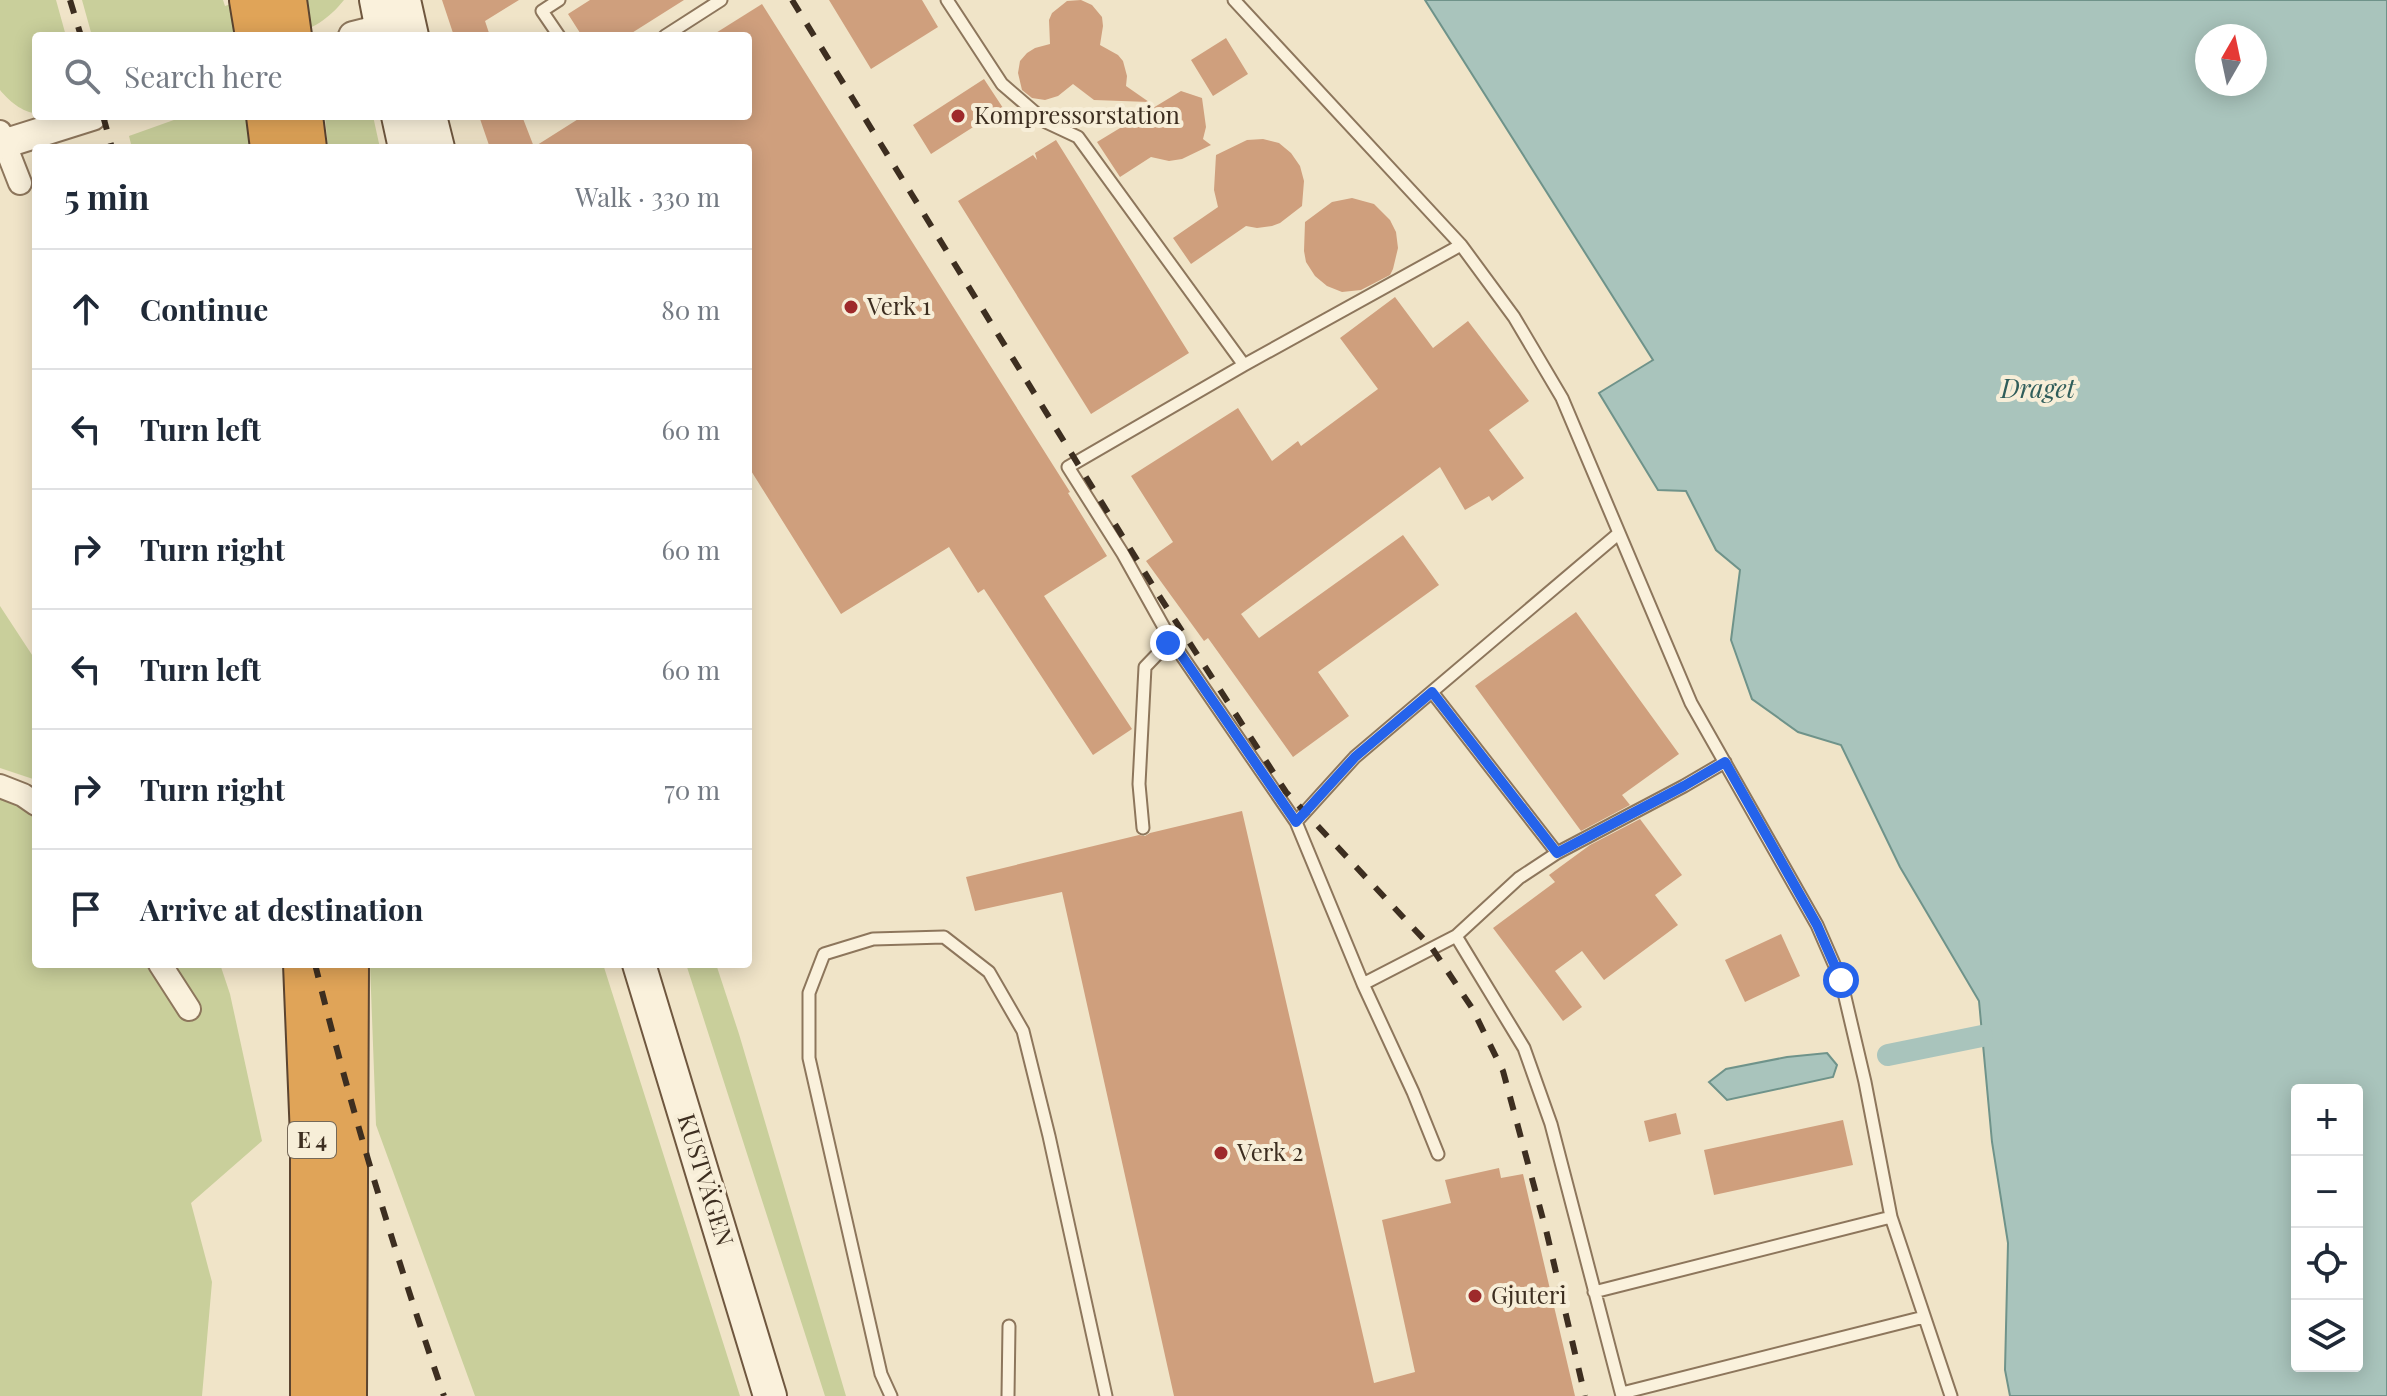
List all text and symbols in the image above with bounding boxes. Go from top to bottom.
north arrow [2195,24,2267,96]
search box [32,32,752,120]
icon: search [60,54,104,98]
text: Search here [124,56,283,96]
place label: Kompressorstation [974,98,1180,130]
marker: Kompressorstation [949,107,967,125]
text: 5 min [64,173,149,219]
text: Walk · 330 m [575,179,720,214]
icon: ahead [64,287,108,331]
text: Continue [140,289,268,329]
place label: Verk 1 [866,289,931,321]
text: 80 m [661,292,720,327]
marker: Verk 1 [842,298,860,316]
water label: Draget [2000,370,2077,405]
icon: left [64,407,108,451]
text: Turn left [140,409,261,449]
text: 60 m [661,412,720,447]
icon: right [64,527,108,571]
text: Turn right [140,529,285,569]
text: 60 m [661,532,720,567]
route end [1150,625,1186,661]
icon: left [64,647,108,691]
text: Turn left [140,649,261,689]
text: 60 m [661,652,720,687]
icon: right [64,767,108,811]
text: Turn right [140,769,285,809]
text: 70 m [664,772,720,807]
icon: arrive [64,887,108,931]
text: Arrive at destination [140,889,423,929]
route start [1823,962,1859,998]
map controls [2291,1084,2363,1372]
button: + [2291,1084,2363,1156]
street label: KUSTVÄGEN [672,1109,742,1250]
road number: E 4 [288,1122,336,1158]
place label: Verk 2 [1236,1135,1303,1167]
marker: Verk 2 [1212,1144,1230,1162]
button: − [2291,1156,2363,1228]
button: locate [2291,1228,2363,1300]
place label: Gjuteri [1491,1278,1567,1310]
marker: Gjuteri [1466,1287,1484,1305]
button: layers [2291,1300,2363,1372]

